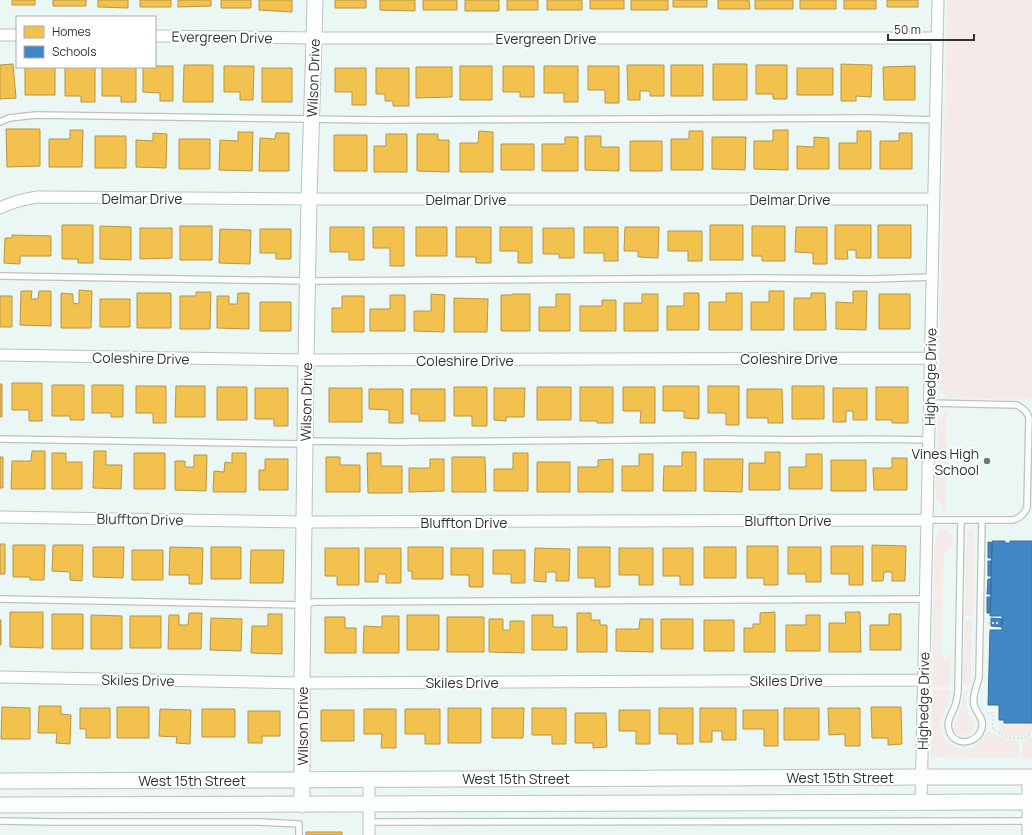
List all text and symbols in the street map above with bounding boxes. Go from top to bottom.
legend [16,16,156,68]
scale bar [888,16,974,42]
text: 50 m [894,21,921,38]
text: Homes [52,23,91,40]
street label: Evergreen Drive [171,27,273,47]
street label: Evergreen Drive [496,29,596,48]
street label: Wilson Drive [302,38,324,118]
text: Schools [52,43,96,60]
street label: Delmar Drive [101,189,183,208]
street label: Delmar Drive [425,190,507,209]
street label: Delmar Drive [749,190,831,209]
street label: Highedge Drive [920,328,940,426]
street label: Coleshire Drive [92,348,190,368]
street label: Coleshire Drive [740,349,838,368]
street label: Coleshire Drive [416,351,514,370]
street label: Wilson Drive [296,362,316,442]
place label: Vines High School [912,444,979,479]
marker: Vines High School [982,456,992,466]
street label: Bluffton Drive [96,509,184,529]
street label: Bluffton Drive [745,511,831,530]
street label: Bluffton Drive [421,513,507,532]
street label: Highedge Drive [913,652,933,750]
street label: Skiles Drive [101,670,175,690]
street label: Skiles Drive [749,671,823,690]
street label: Skiles Drive [425,673,499,692]
street label: Wilson Drive [293,687,312,765]
street label: West 15th Street [786,768,894,787]
street label: West 15th Street [462,769,570,788]
street label: West 15th Street [138,771,246,790]

